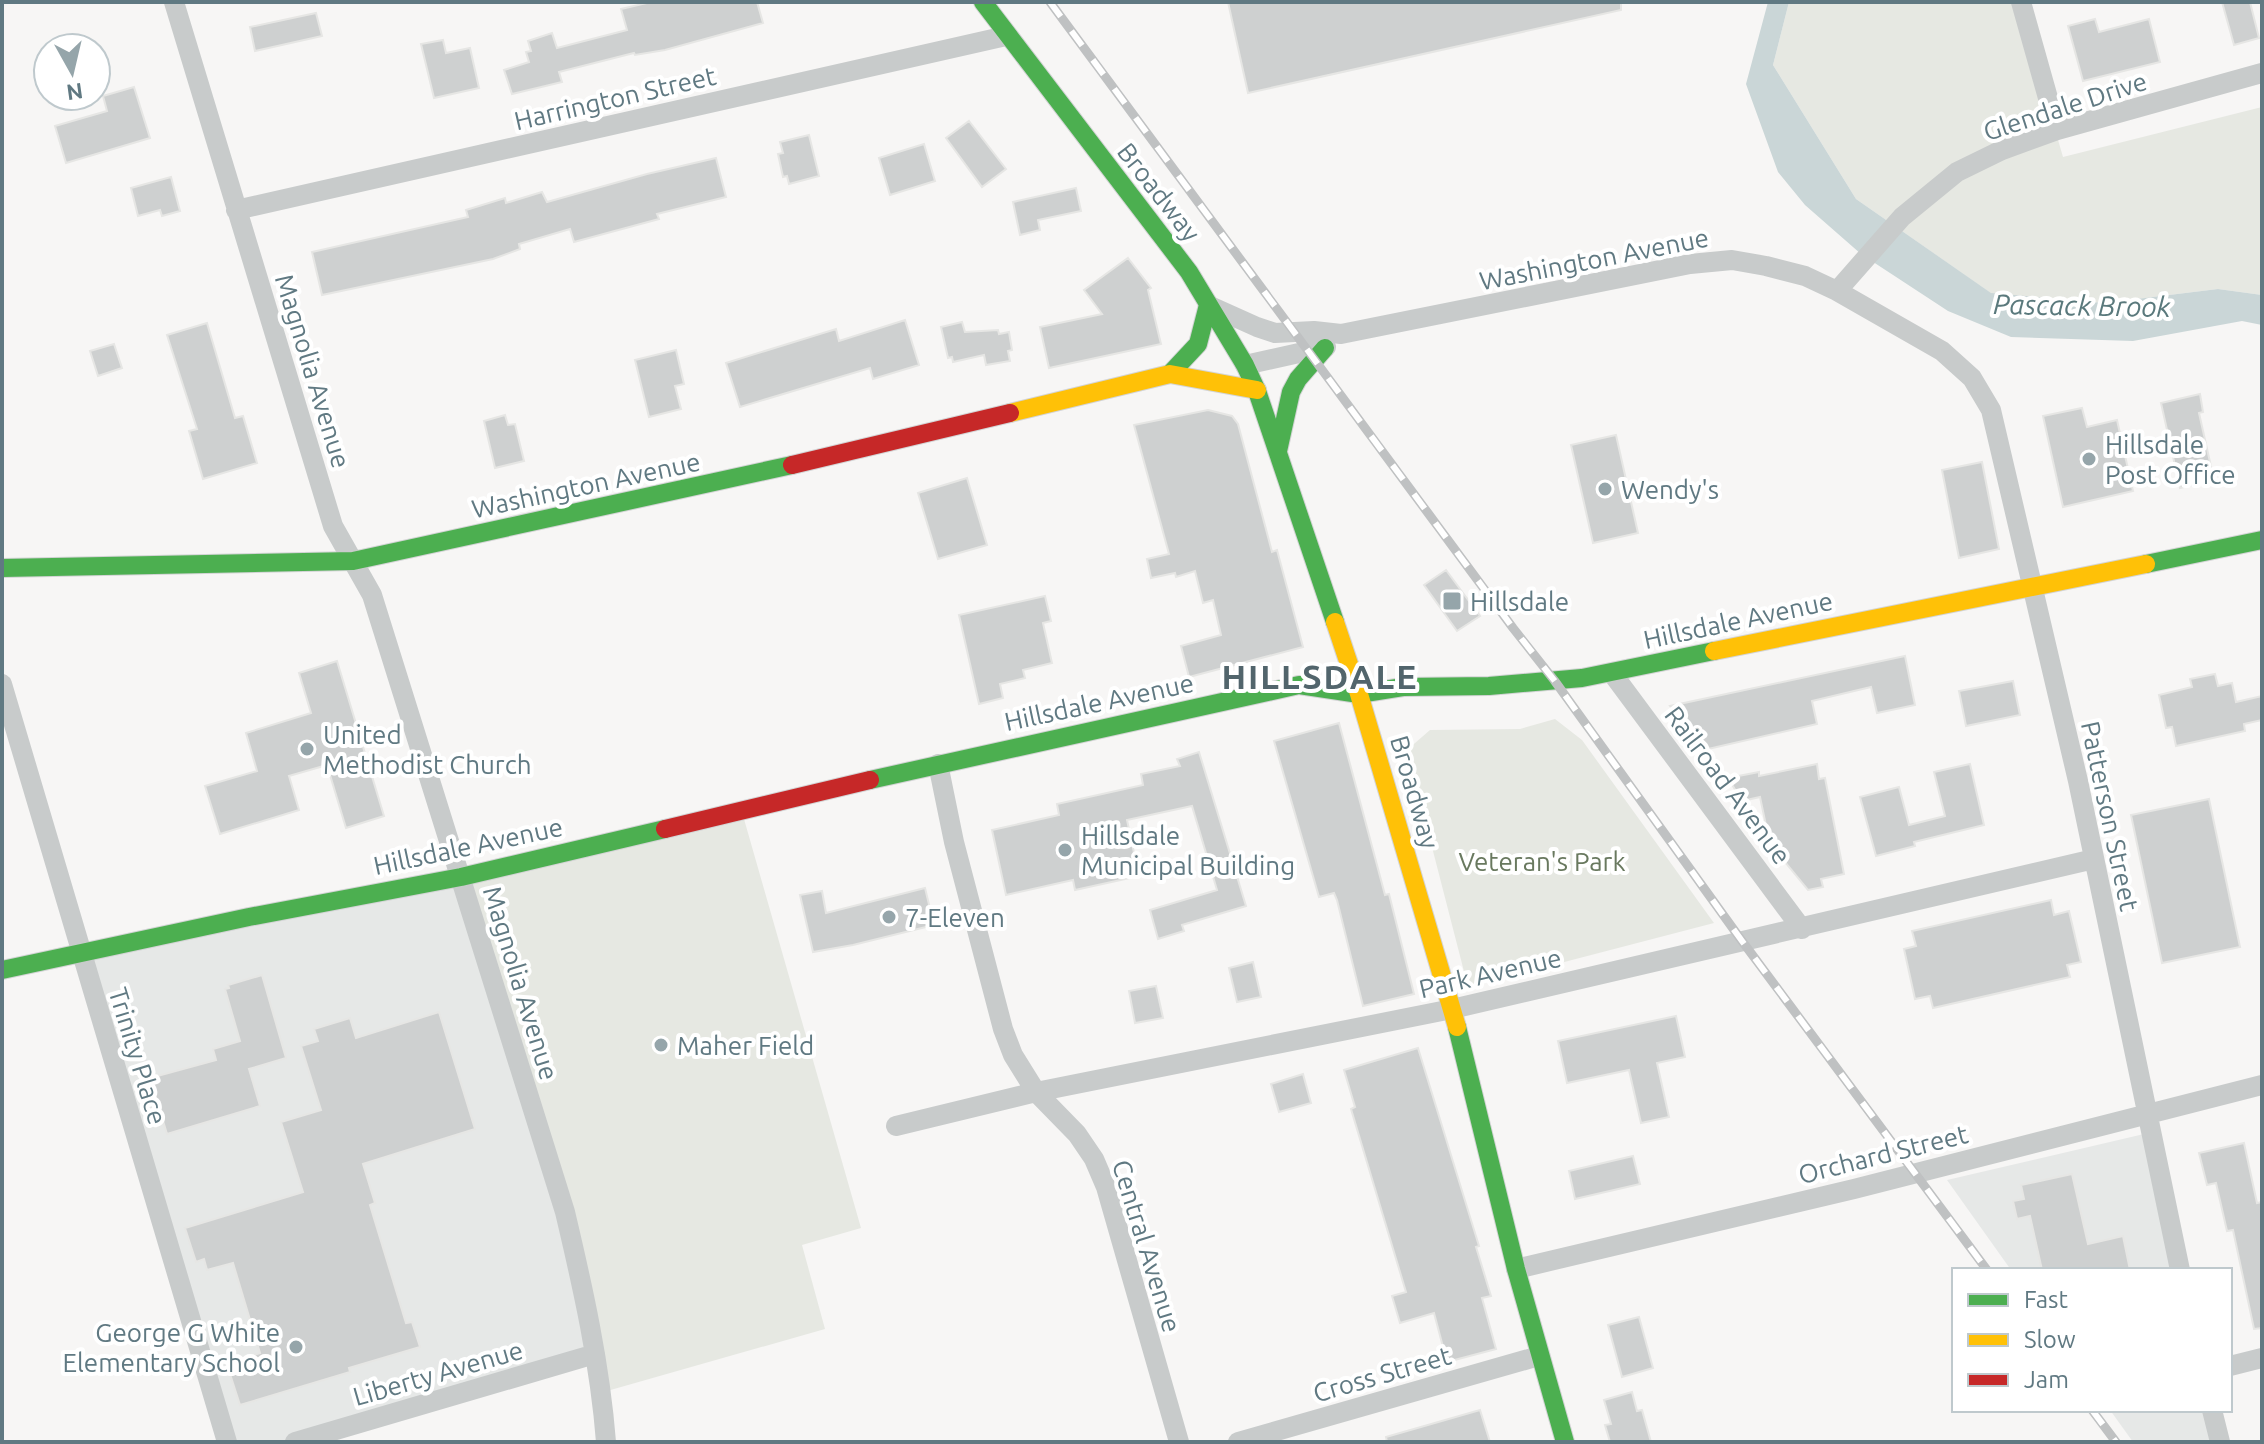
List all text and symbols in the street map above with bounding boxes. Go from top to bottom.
north arrow [32,32,112,112]
street label: Harrington Street [511,61,719,135]
street label: Glendale Drive [1979,66,2151,146]
text: N [65,79,85,106]
street label: Broadway [1112,137,1206,247]
street label: Washington Avenue [1477,223,1711,295]
street label: Magnolia Avenue [270,271,356,471]
water label: Pascack Brook [1993,288,2172,322]
place label: Hillsdale Post Office [2105,430,2236,489]
street label: Washington Avenue [469,447,703,523]
marker: Hillsdale Post Office [2080,450,2098,468]
place label: Wendy's [1621,475,1719,504]
marker: Wendy's [1596,480,1614,498]
street label: Hillsdale Avenue [1641,586,1835,654]
place label: Hillsdale [1470,587,1569,616]
marker: Hillsdale [1441,590,1463,612]
district label: HILLSDALE [1221,657,1419,695]
street label: Hillsdale Avenue [1002,668,1196,736]
street label: Railroad Avenue [1659,700,1797,870]
street label: Patterson Street [2076,719,2144,913]
place label: United Methodist Church [323,720,532,779]
street label: Broadway [1385,732,1445,852]
marker: United Methodist Church [298,740,316,758]
street label: Hillsdale Avenue [371,812,565,880]
place label: Hillsdale Municipal Building [1081,821,1295,880]
marker: Hillsdale Municipal Building [1056,841,1074,859]
park label: Veteran's Park [1458,847,1626,876]
street label: Magnolia Avenue [478,883,564,1083]
place label: 7-Eleven [905,903,1005,932]
marker: 7-Eleven [880,908,898,926]
street label: Park Avenue [1416,943,1564,1003]
street label: Trinity Place [103,984,173,1128]
place label: Maher Field [677,1031,814,1060]
marker: Maher Field [652,1036,670,1054]
street label: Orchard Street [1795,1119,1971,1189]
street label: Central Avenue [1107,1156,1187,1336]
legend [1952,1268,2232,1412]
text: Fast [2024,1286,2068,1313]
place label: George G White Elementary School [62,1318,280,1377]
text: Slow [2024,1326,2076,1353]
street label: Liberty Avenue [350,1335,526,1411]
marker: George G White Elementary School [287,1338,305,1356]
street label: Cross Street [1310,1340,1454,1408]
text: Jam [2024,1366,2069,1393]

